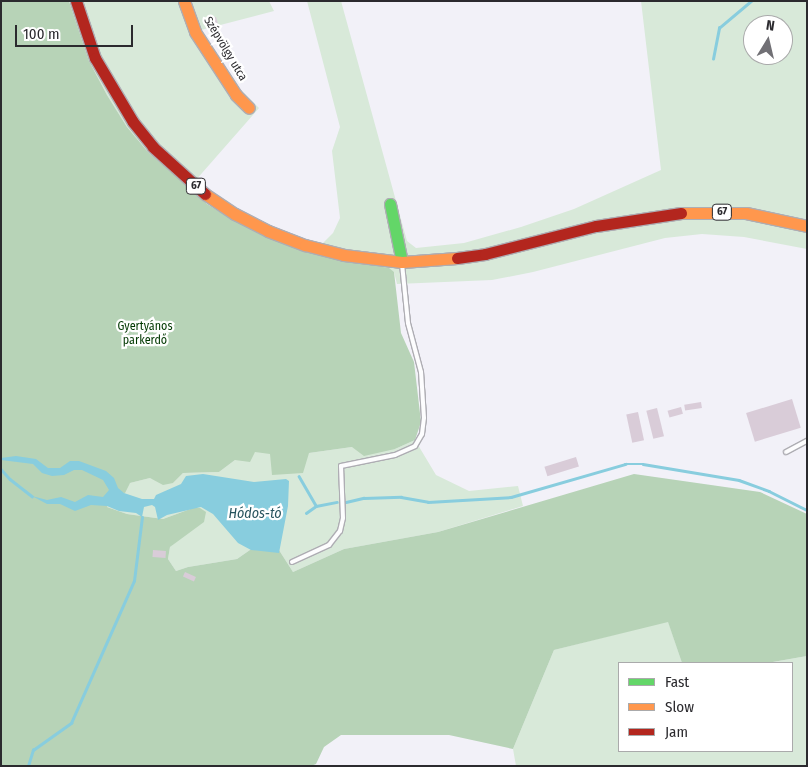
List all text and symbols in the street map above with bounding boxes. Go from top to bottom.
street label: Szépvölgy utca [200,14,250,84]
scale bar [18,15,135,47]
north arrow [743,15,793,65]
text: N [765,17,776,35]
text: 100 m [23,25,60,43]
road number: 67 [185,178,207,195]
road number: 67 [711,203,733,220]
park label: Gyertyános parkerdő [117,320,173,348]
water label: Hódos-tó [228,506,282,522]
legend [618,662,793,752]
text: Fast [665,673,689,691]
text: Slow [665,698,694,716]
text: Jam [665,723,688,741]

